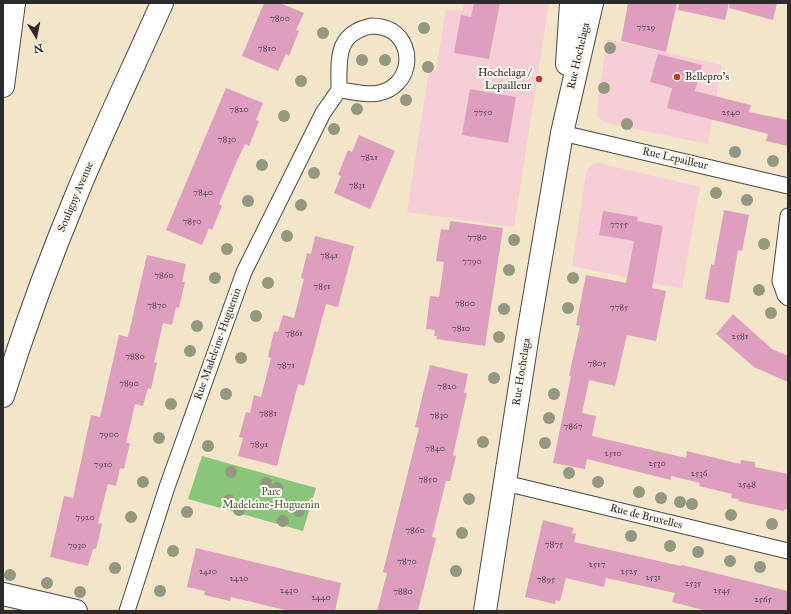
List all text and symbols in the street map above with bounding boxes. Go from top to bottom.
house number: 7800 [270,14,290,24]
north arrow [16,16,56,56]
street label: Rue Hochelaga [565,21,593,91]
house number: 7729 [637,23,655,33]
text: N [32,41,44,56]
house number: 7810 [258,44,276,54]
place label: Hochelaga / Lepailleur [478,66,531,92]
place label: Bellepro's [685,70,729,84]
marker: Bellepro's [672,72,682,82]
marker: Hochelaga / Lepailleur [534,74,544,84]
house number: 7820 [229,105,249,115]
house number: 7750 [473,108,493,118]
house number: 2540 [722,108,740,118]
house number: 7830 [218,135,236,145]
street label: Rue Lepailleur [641,145,709,173]
house number: 7821 [360,153,378,163]
street label: Souligny Avenue [55,160,97,234]
house number: 7831 [349,181,365,191]
house number: 7840 [193,188,213,198]
house number: 7850 [182,217,202,227]
house number: 7755 [610,220,628,230]
house number: 7780 [467,233,487,243]
house number: 7841 [320,251,338,261]
house number: 7790 [462,257,482,267]
house number: 7860 [154,271,174,281]
house number: 7851 [313,282,331,292]
street label: Rue Madeleine-Huguenin [192,286,244,402]
house number: 7800 [455,299,475,309]
house number: 7870 [147,301,167,311]
house number: 7785 [610,303,628,313]
house number: 7810 [452,324,470,334]
house number: 7861 [285,329,303,339]
house number: 2581 [732,332,748,342]
street label: Rue Hochelaga [510,337,534,407]
house number: 7880 [125,352,145,362]
house number: 7805 [587,359,607,369]
house number: 7871 [277,361,295,371]
house number: 7890 [119,379,139,389]
house number: 7820 [437,382,457,392]
house number: 7881 [259,409,277,419]
house number: 7830 [430,411,448,421]
house number: 7867 [563,422,583,432]
house number: 7900 [99,430,119,440]
house number: 7891 [250,440,268,450]
house number: 7840 [425,444,445,454]
house number: 2510 [604,449,622,459]
house number: 2530 [648,459,666,469]
house number: 7910 [94,460,112,470]
house number: 2536 [691,469,707,479]
house number: 7850 [418,475,438,485]
house number: 2548 [738,480,756,490]
park label: Parc Madeleine-Huguenin [222,485,320,511]
street label: Rue de Bruxelles [608,502,684,532]
house number: 7920 [75,513,95,523]
house number: 7860 [405,526,425,536]
house number: 7875 [545,540,563,550]
house number: 7930 [68,541,86,551]
house number: 7870 [397,557,417,567]
house number: 2517 [589,560,605,570]
house number: 2410 [199,567,217,577]
house number: 2525 [620,567,638,577]
house number: 2531 [645,573,661,583]
house number: 2420 [229,574,249,584]
house number: 7895 [537,575,555,585]
house number: 2535 [685,579,701,589]
house number: 2430 [280,586,298,596]
house number: 2545 [713,586,731,596]
house number: 7880 [393,587,413,597]
house number: 2440 [311,593,331,603]
house number: 2565 [754,595,772,605]

